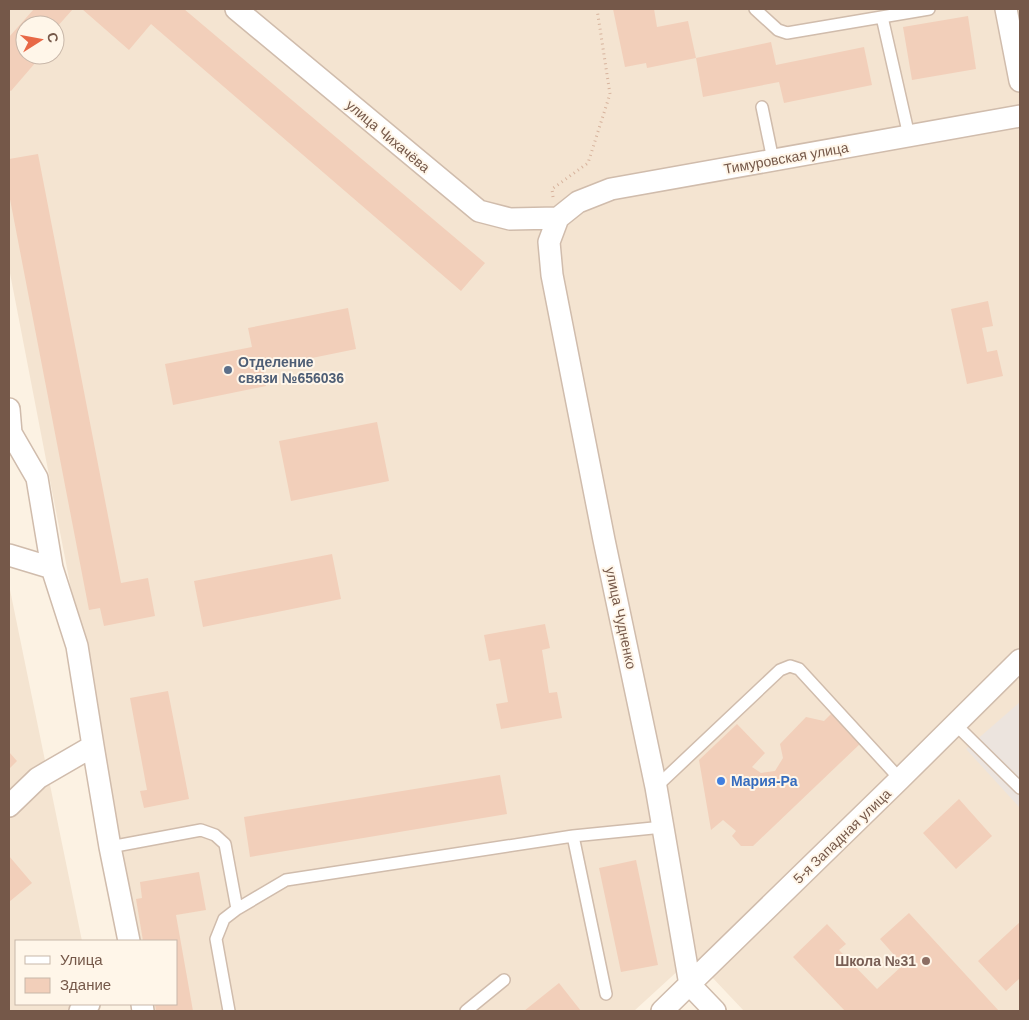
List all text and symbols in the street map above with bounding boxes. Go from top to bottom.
north arrow [15,15,65,65]
text: С [44,31,62,44]
street label: улица Чихачёва [343,96,433,176]
street label: Тимуровская улица [722,139,850,177]
place label: Отделение связи №656036 [238,354,344,386]
marker: Отделение связи №656036 [222,364,234,376]
street label: улица Чудненко [602,566,640,671]
place label: Мария-Ра [731,773,798,789]
marker: Мария-Ра [715,775,727,787]
street label: 5-я Западная улица [790,785,894,887]
legend [15,940,178,1005]
text: Улица [60,951,103,968]
place label: Школа №31 [835,953,916,969]
marker: Школа №31 [920,955,932,967]
text: Здание [60,976,111,993]

